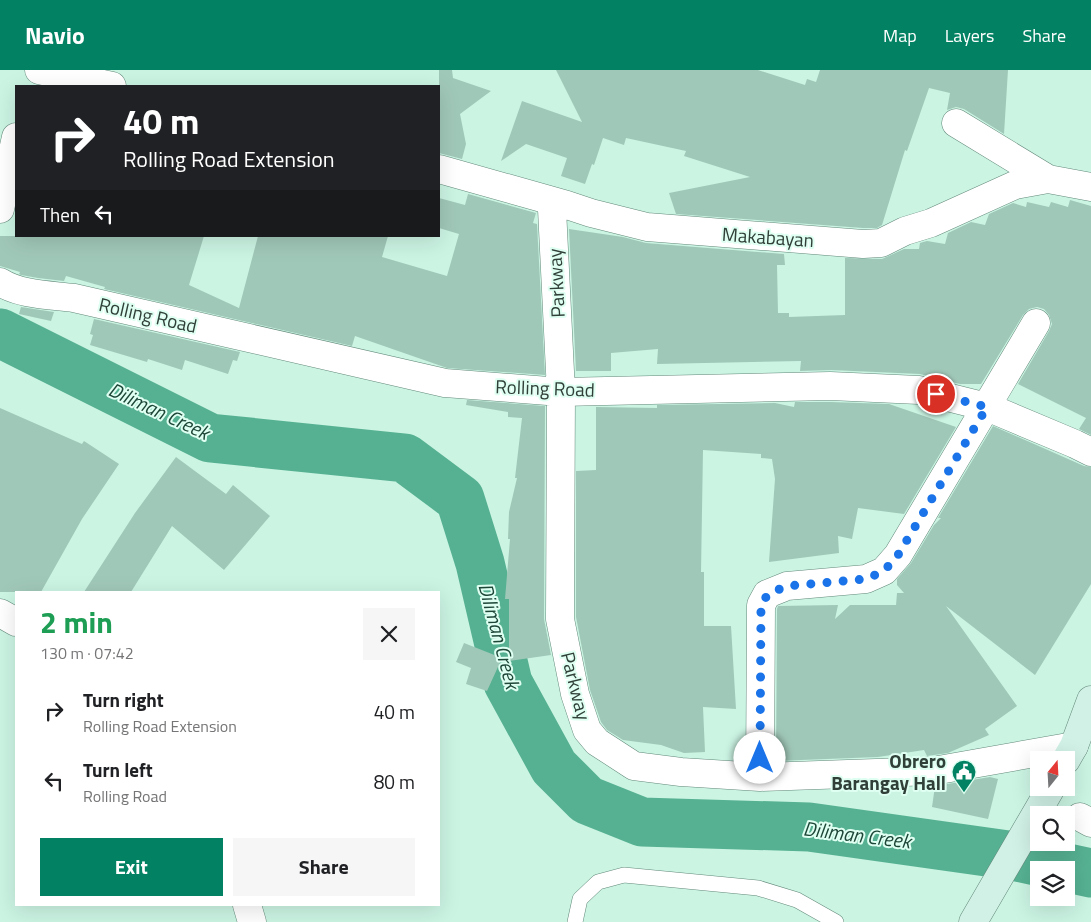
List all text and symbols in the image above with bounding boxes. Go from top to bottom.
text: Navio [25,17,85,53]
text: Map [883,22,917,49]
text: Layers [945,22,994,49]
text: Share [1022,22,1066,49]
text: 40 m [123,94,199,148]
icon: right [40,105,105,170]
text: Rolling Road Extension [123,142,335,176]
text: Then [40,200,80,229]
icon: left [90,200,118,228]
street label: Makabayan [721,219,815,254]
street label: Parkway [539,248,572,318]
street label: Rolling Road [96,289,200,340]
street label: Rolling Road [495,371,595,404]
pin [915,373,957,415]
water label: Diliman Creek [104,374,217,448]
icon: arrive [922,380,950,408]
water label: Diliman Creek [471,580,529,694]
text: 2 min [40,599,113,645]
button: close [363,608,415,660]
text: 130 m · 07:42 [40,641,134,665]
street label: Parkway [554,649,599,723]
text: Turn right [83,685,164,714]
icon: right [40,697,68,725]
text: 40 m [374,697,415,726]
text: Rolling Road Extension [83,714,237,738]
position arrow [733,731,785,783]
place label: Obrero Barangay Hall [831,746,946,797]
north arrow [1030,751,1075,796]
map controls [1030,751,1075,906]
text: Turn left [83,755,153,784]
public building icon: Obrero Barangay Hall [951,759,977,793]
icon: left [40,767,68,795]
text: 80 m [374,767,415,796]
text: Rolling Road [83,784,167,808]
button: search [1030,806,1075,851]
water label: Diliman Creek [802,813,915,857]
button: Exit [40,838,223,896]
button: Share [233,838,415,896]
button: layers [1030,861,1075,906]

